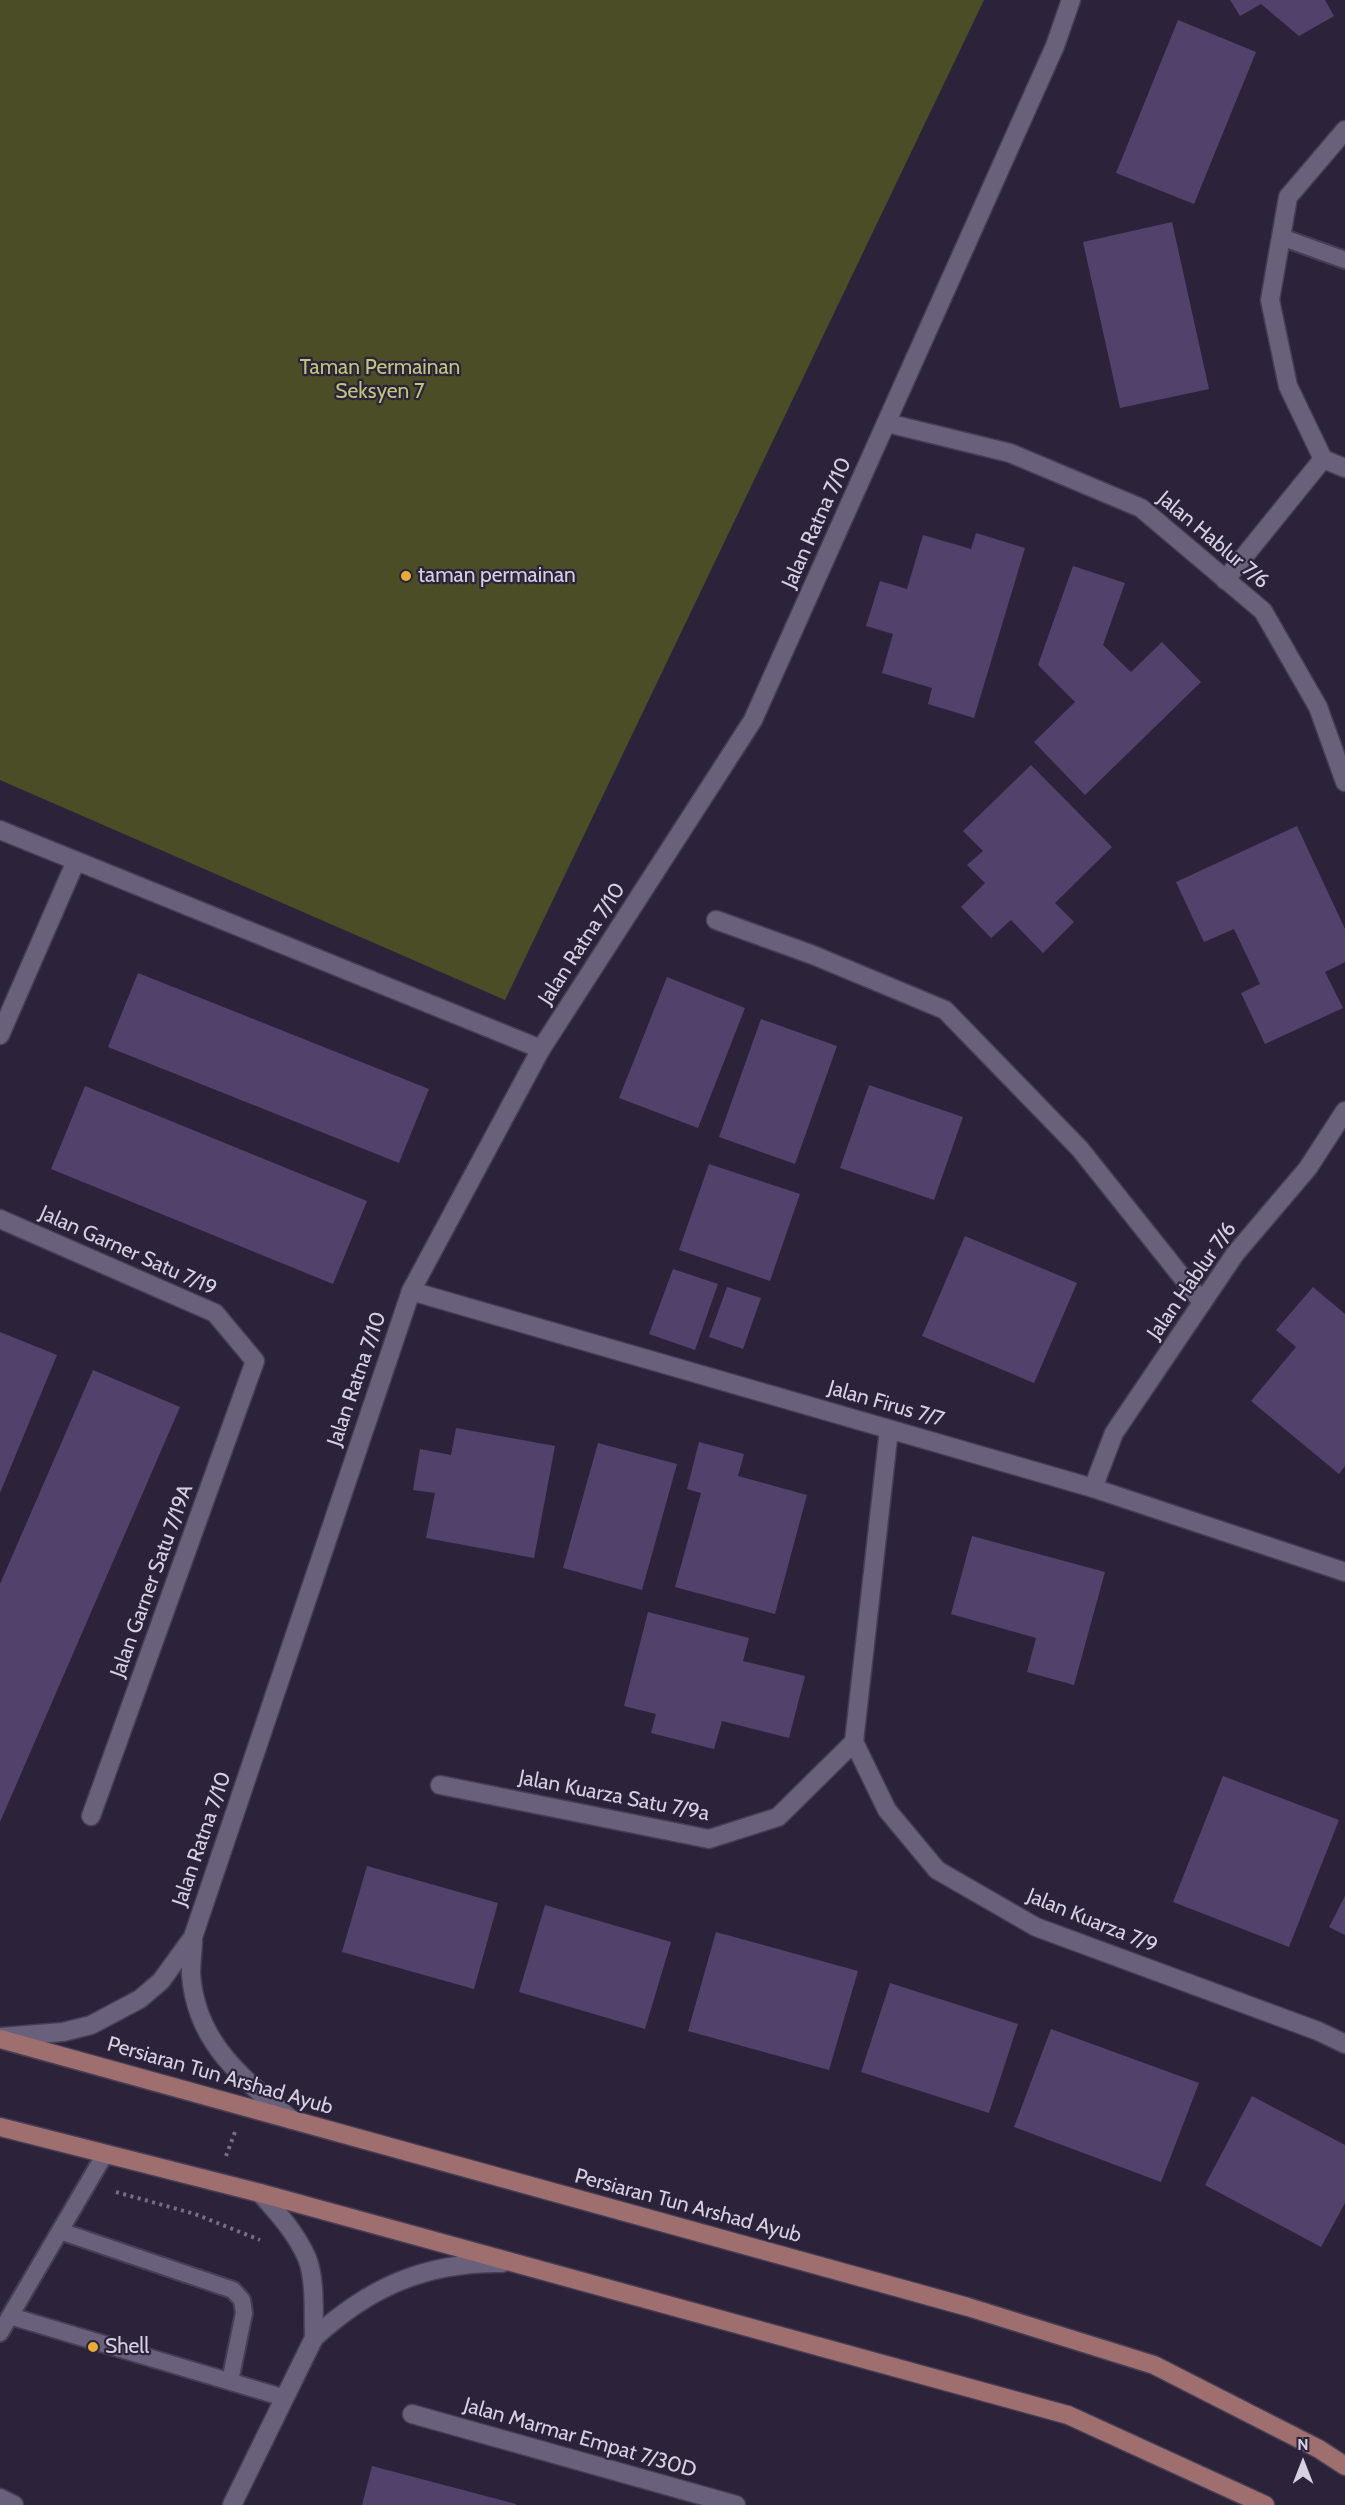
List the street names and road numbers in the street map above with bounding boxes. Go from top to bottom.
street label: Jalan Ratna 7/10 [777,454,857,592]
street label: Jalan Hablur 7/6 [1152,486,1274,594]
street label: Jalan Ratna 7/10 [533,878,631,1010]
street label: Jalan Garner Satu 7/19 [35,1201,221,1301]
street label: Jalan Hablur 7/6 [1142,1217,1242,1345]
street label: Jalan Ratna 7/10 [322,1308,392,1450]
street label: Jalan Firus 7/7 [825,1375,947,1433]
street label: Jalan Garner Satu 7/19A [105,1481,199,1681]
street label: Jalan Kuarza Satu 7/9a [517,1765,711,1827]
street label: Jalan Ratna 7/10 [167,1768,237,1910]
street label: Jalan Kuarza 7/9 [1023,1883,1161,1959]
street label: Persiaran Tun Arshad Ayub [104,2032,336,2120]
street label: Persiaran Tun Arshad Ayub [572,2164,804,2248]
street label: Jalan Marmar Empat 7/30D [461,2393,699,2483]

